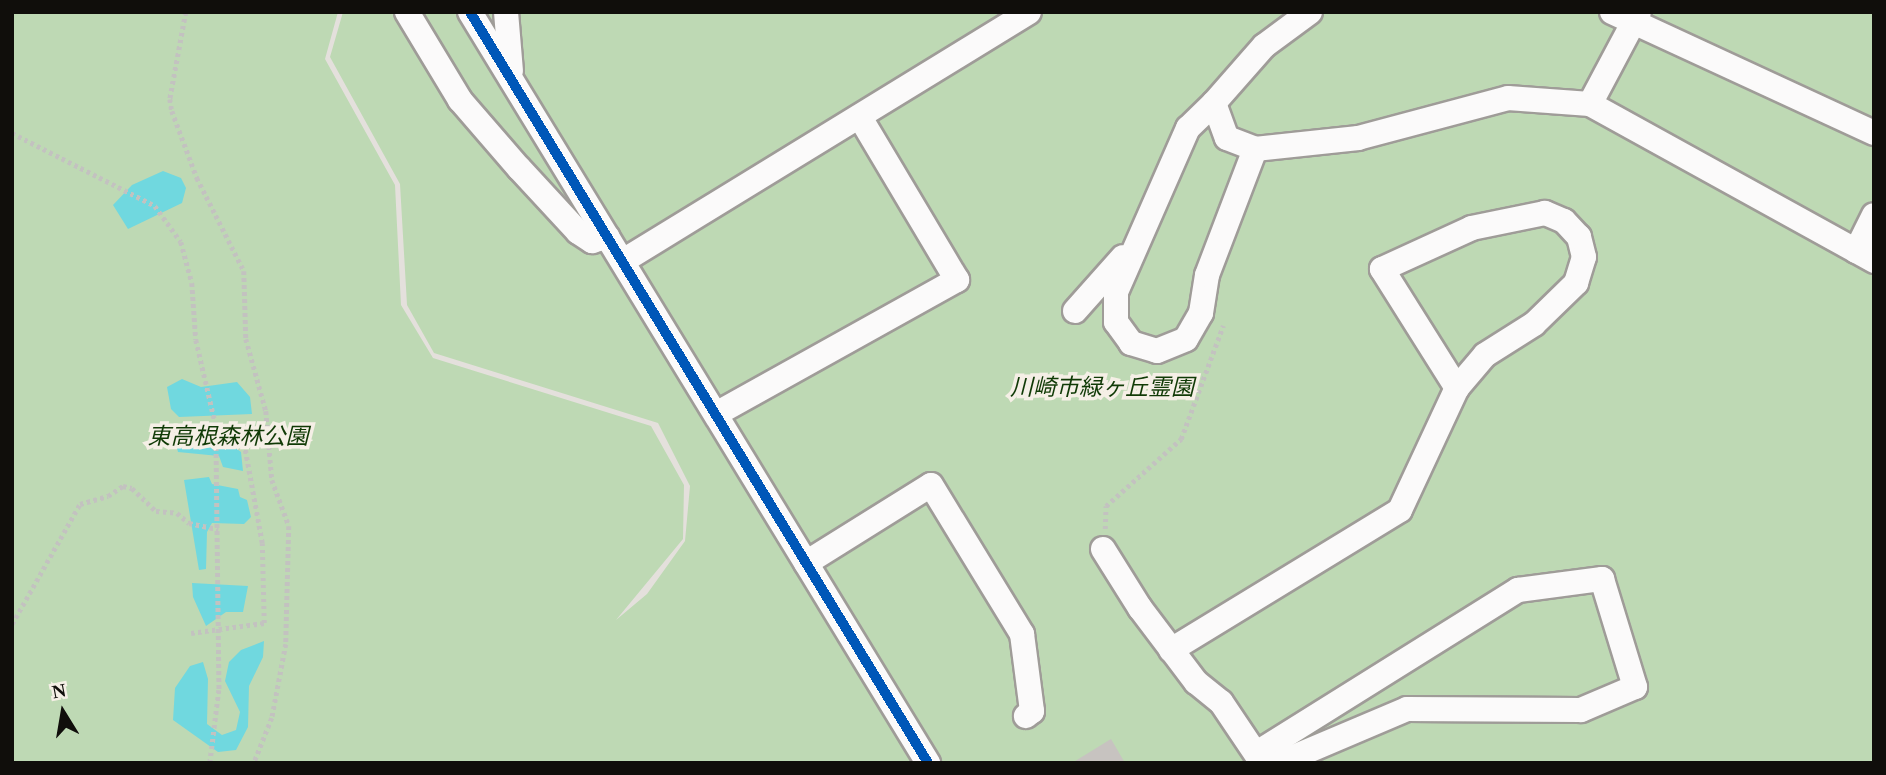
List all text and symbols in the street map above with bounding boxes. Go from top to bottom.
park label: 川崎市緑ヶ丘霊園 [1010,374,1194,402]
park label: 東高根森林公園 [148,423,308,451]
north arrow [28,677,98,747]
text: N [50,679,68,703]

